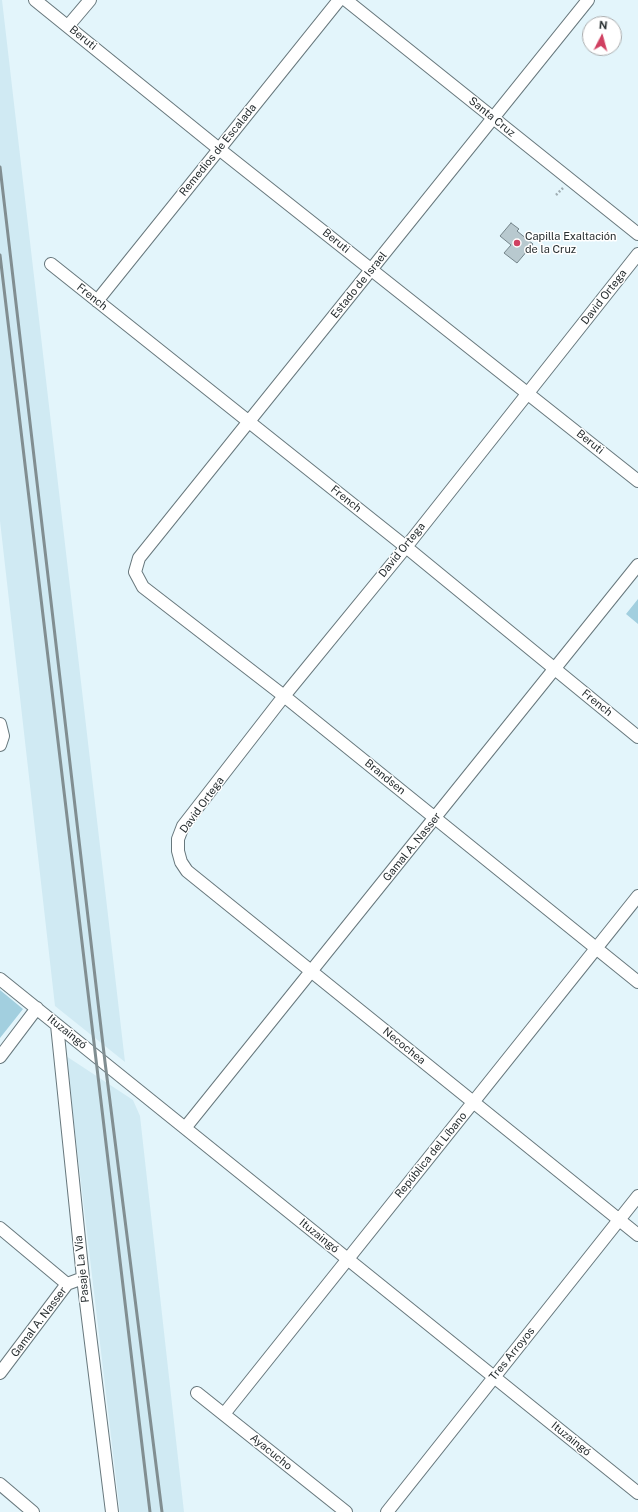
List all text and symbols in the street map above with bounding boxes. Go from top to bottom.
north arrow [582,16,622,56]
text: N [598,19,608,31]
street label: Beruti [67,23,99,53]
street label: Santa Cruz [466,94,518,140]
street label: Remedios de Escalada [177,101,259,199]
street label: Beruti [320,226,352,256]
place label: Capilla Exaltación de la Cruz [525,230,616,256]
marker: Capilla Exaltación de la Cruz [512,238,522,248]
street label: Estado de Israel [328,249,390,321]
street label: David Ortega [578,267,630,327]
street label: French [74,281,110,313]
street label: Beruti [574,427,606,457]
street label: French [328,483,364,515]
street label: David Ortega [376,520,428,580]
street label: French [579,687,615,719]
street label: Brandsen [362,757,408,797]
street label: David Ortega [177,774,227,836]
street label: Gamal A. Nasser [380,810,444,884]
street label: Ituzaingó [45,1012,89,1052]
street label: Necochea [380,1025,428,1067]
street label: República del Líbano [392,1109,470,1201]
street label: Ituzaingó [297,1216,341,1256]
street label: Pasaje La Vía [72,1235,92,1303]
street label: Gamal A. Nasser [8,1284,70,1360]
street label: Tres Arroyos [486,1325,538,1383]
street label: Ituzaingó [549,1419,593,1459]
street label: Ayacucho [247,1431,295,1473]

